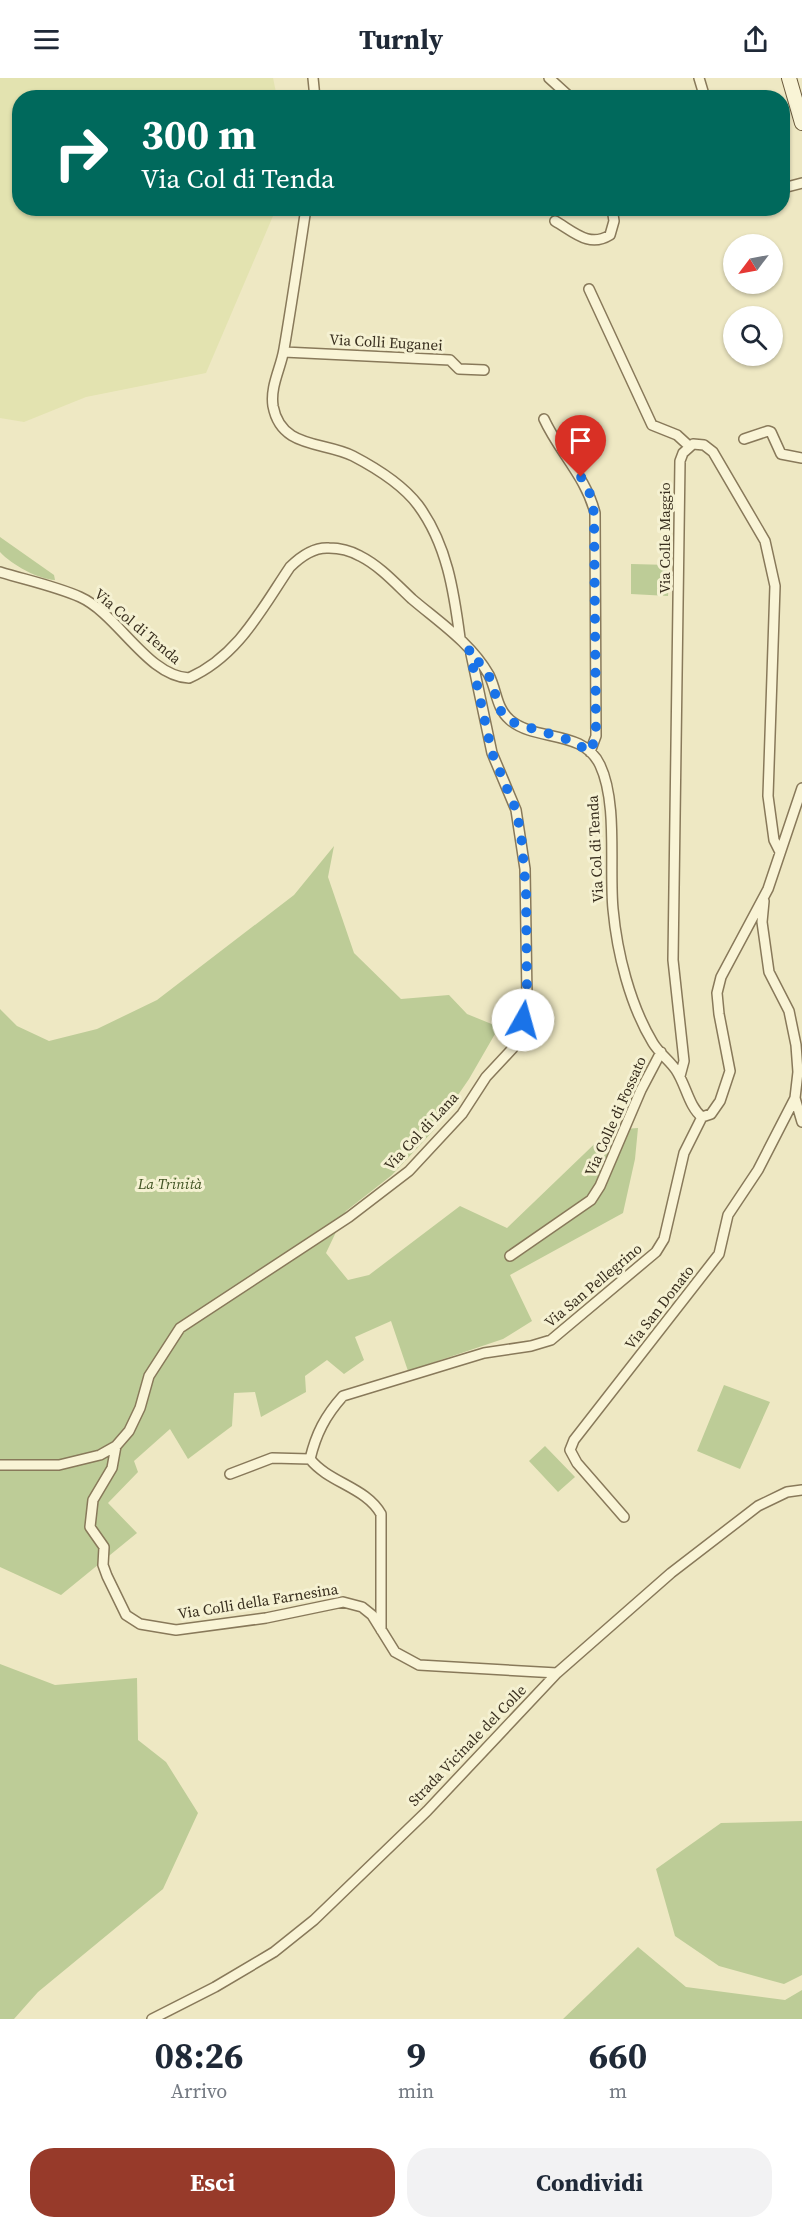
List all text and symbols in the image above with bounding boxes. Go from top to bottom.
text: Turnly [359,21,443,58]
icon: menu [30,23,63,56]
icon: share [739,23,772,56]
text: 300 m [141,105,256,163]
icon: right [42,114,120,192]
text: Via Col di Tenda [141,160,335,197]
north arrow [723,234,783,294]
map controls [723,234,783,366]
button: search [723,306,783,366]
street label: Via Colli Euganei [329,329,443,355]
pin [555,415,606,477]
icon: arrive [564,424,597,457]
street label: Via Colle Maggio [654,482,675,594]
street label: Via Col di Tenda [90,583,186,669]
street label: Via Col di Tenda [582,794,608,903]
position arrow [491,988,555,1052]
street label: Via Colle di Fossato [579,1053,651,1179]
street label: Via Col di Lana [379,1087,463,1175]
park label: La Trinità [137,1173,202,1194]
street label: Via San Pellegrino [540,1238,646,1332]
street label: Via San Donato [619,1260,699,1354]
street label: Via Colli della Farnesina [176,1578,340,1624]
street label: Strada Vicinale del Colle [403,1679,531,1810]
text: 08:26 [155,2031,243,2080]
text: 9 [406,2031,426,2080]
text: 660 [589,2031,647,2080]
text: Arrivo [171,2077,227,2105]
text: min [398,2077,434,2105]
text: m [609,2077,627,2105]
button: Esci [30,2148,395,2217]
button: Condividi [407,2148,772,2217]

